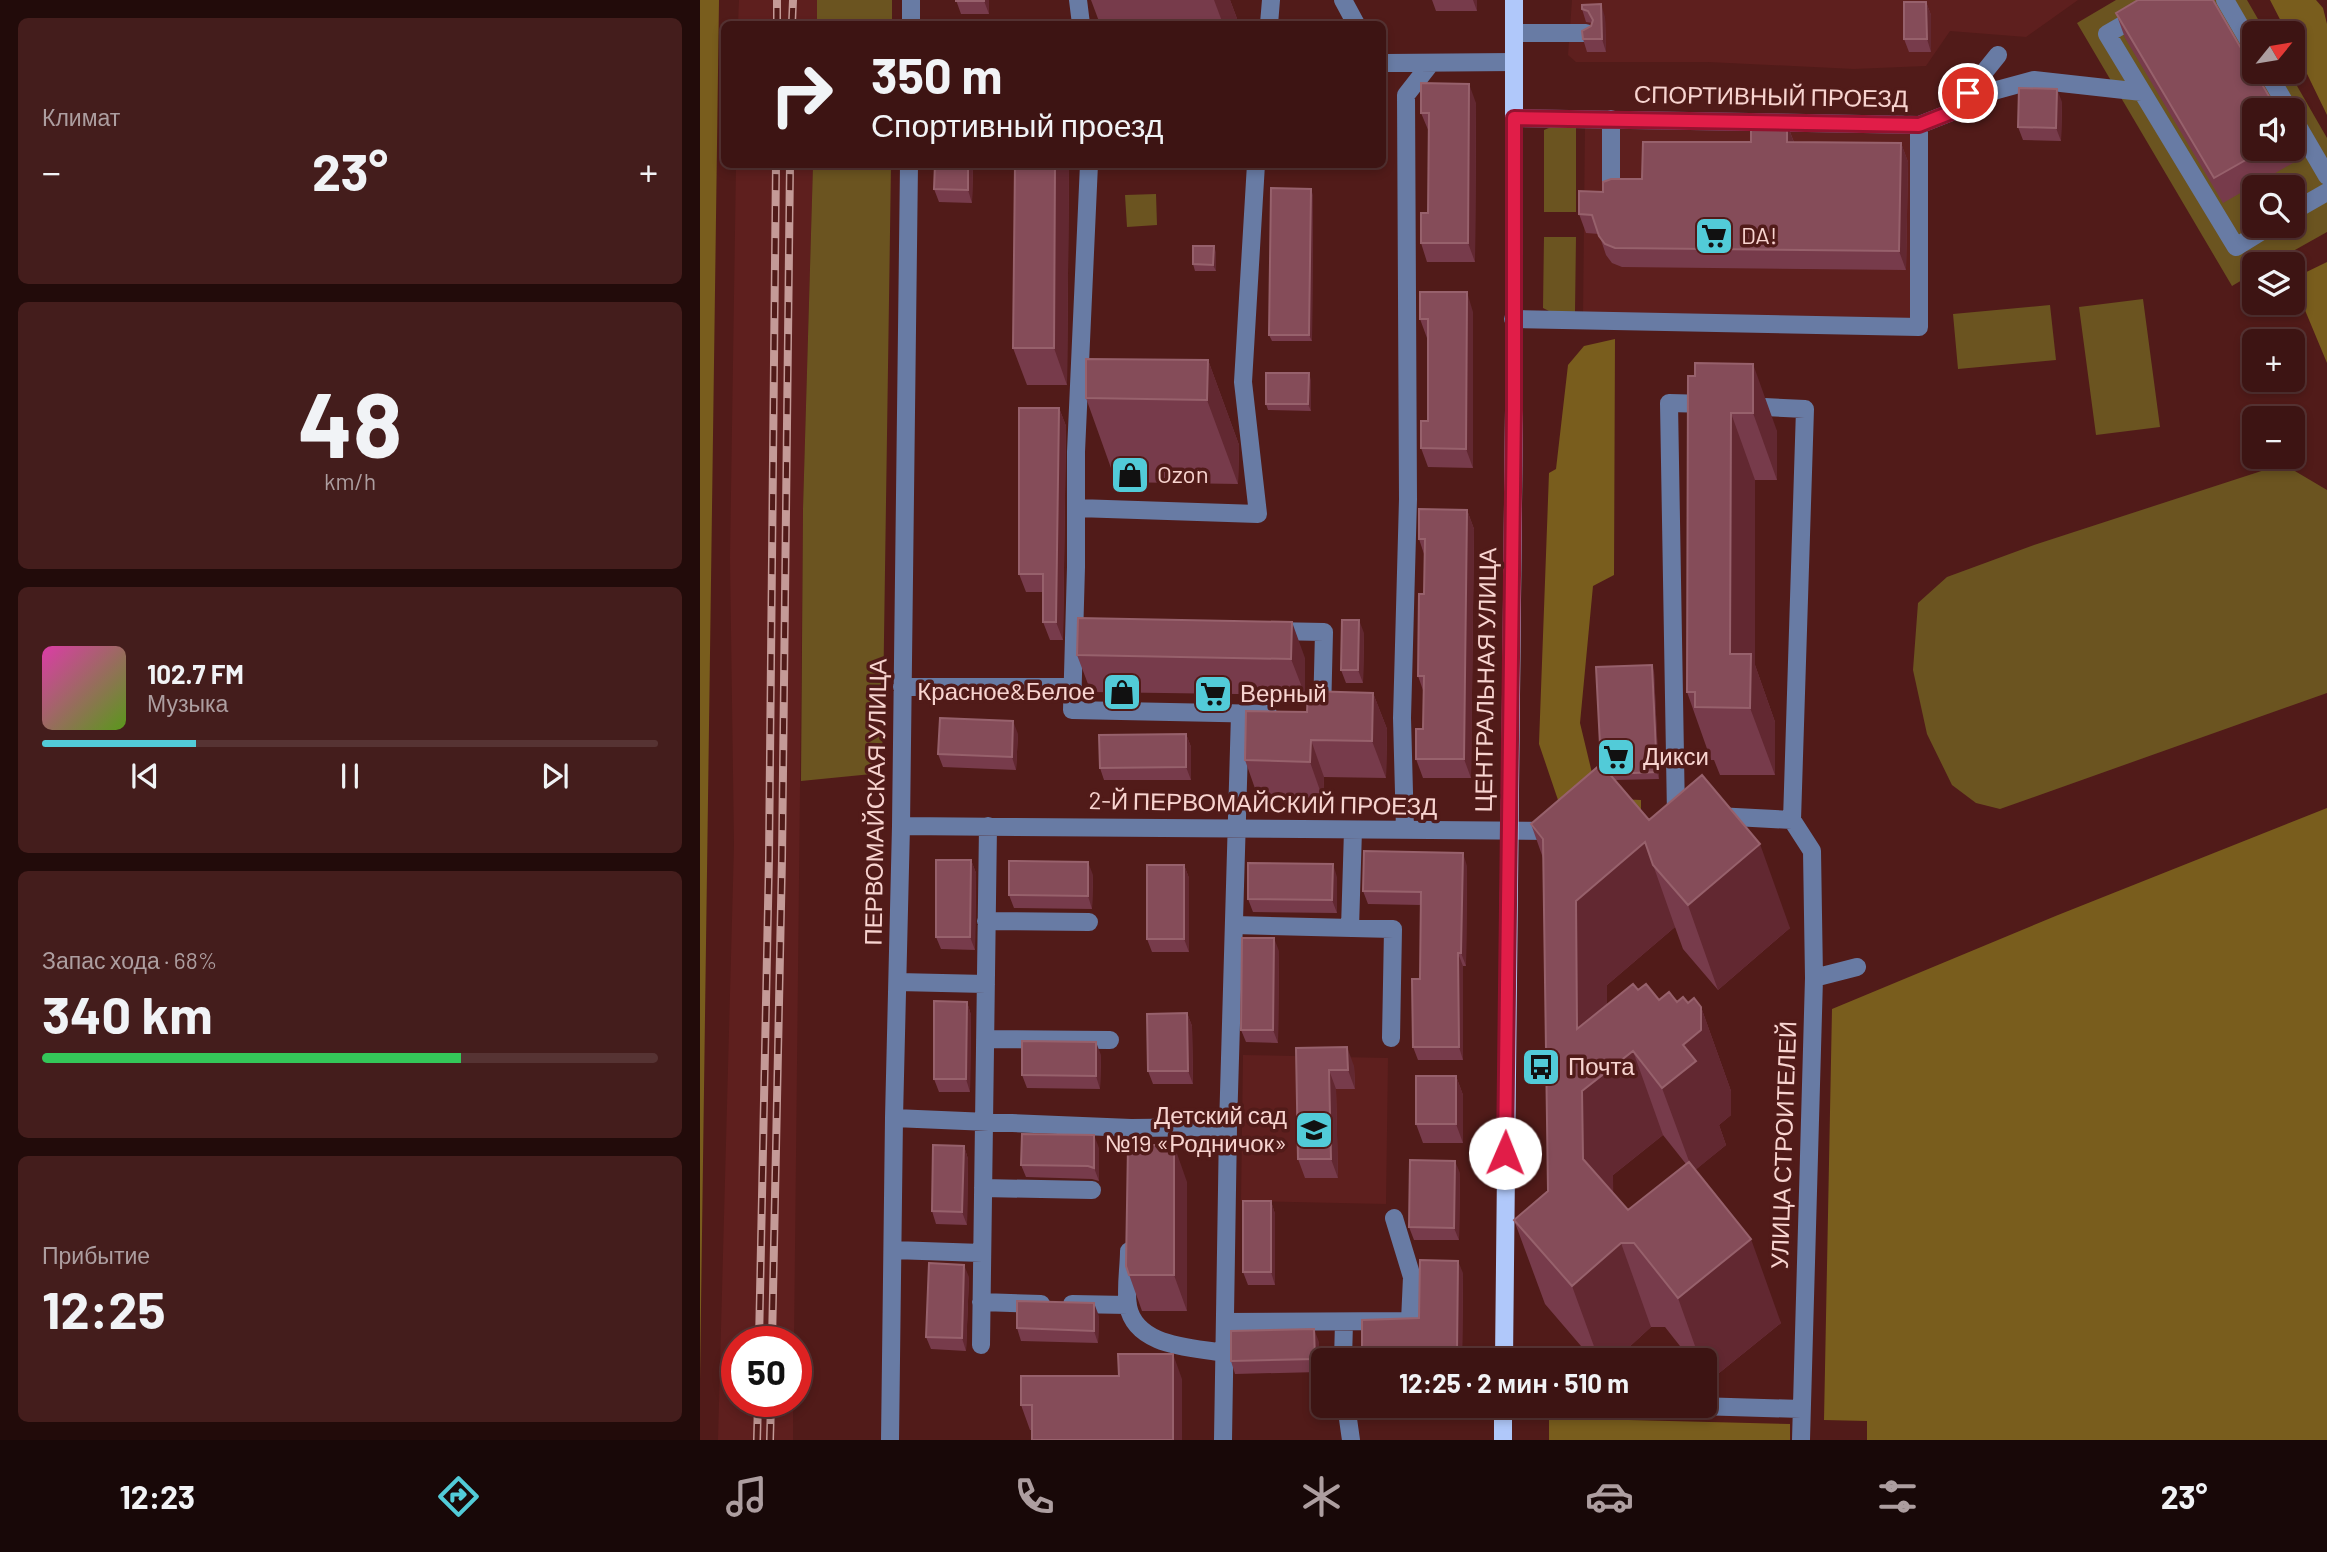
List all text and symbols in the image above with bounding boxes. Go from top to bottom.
north arrow [2242,21,2305,84]
map controls [2242,21,2305,469]
text: 350 m [871,45,1003,104]
icon: right [756,49,847,140]
pin [1938,63,1998,123]
icon: arrive [1949,74,1987,112]
street label: СПОРТИВНЫЙ ПРОЕЗД [1634,79,1908,112]
button: sound [2242,98,2305,161]
text: Климат [42,103,120,131]
text: Спортивный проезд [871,105,1163,143]
text: 23° [312,139,388,201]
text: − [42,148,61,194]
text: + [639,148,658,194]
button: search [2242,175,2305,238]
supermarket icon: DA! [1693,215,1735,257]
place label: DA! [1741,220,1778,249]
button: layers [2242,252,2305,315]
button: + [2242,329,2305,392]
text: 48 [298,367,402,476]
button: − [2242,406,2305,469]
shop icon: Ozon [1109,454,1151,496]
place label: Ozon [1157,459,1209,488]
text: km/h [324,467,376,495]
street label: ЦЕНТРАЛЬНАЯ УЛИЦА [1468,547,1501,813]
text: 102.7 FM [147,658,244,689]
street label: ПЕРВОМАЙСКАЯ УЛИЦА [857,658,892,946]
shop icon: Красное&Белое [1101,671,1143,713]
supermarket icon: Верный [1192,673,1234,715]
place label: Красное&Белое [917,676,1095,705]
place label: Верный [1240,678,1327,707]
text: Музыка [147,689,228,717]
supermarket icon: Дикси [1595,736,1637,778]
place label: Дикси [1643,741,1709,770]
icon: previous [126,757,164,795]
icon: pause [331,757,369,795]
icon: next [536,757,574,795]
street label: 2-Й ПЕРВОМАЙСКИЙ ПРОЕЗД [1088,785,1438,820]
text: Запас хода · 68% [42,946,217,974]
text: 340 km [42,982,213,1044]
street label: УЛИЦА СТРОИТЕЛЕЙ [1764,1020,1801,1270]
bus stop icon: Почта [1520,1046,1562,1088]
place label: Почта [1568,1051,1635,1080]
place label: Детский сад №19 «Родничок» [1105,1100,1287,1157]
school or university icon: Детский сад №19 «Родничок» [1293,1109,1335,1151]
position arrow [1468,1116,1542,1190]
text: Прибытие [42,1241,150,1269]
text: 12:25 [42,1277,166,1339]
speed limit sign: 50 [721,1326,812,1417]
text: 12:25 · 2 мин · 510 m [1399,1367,1629,1398]
icon: directions [434,1472,483,1521]
icon: music [722,1472,771,1521]
icon: phone [1010,1472,1059,1521]
icon: climate [1297,1472,1346,1521]
icon: car [1585,1472,1634,1521]
icon: filters [1873,1472,1922,1521]
text: 12:23 [119,1477,195,1515]
text: 23° [2161,1477,2208,1515]

